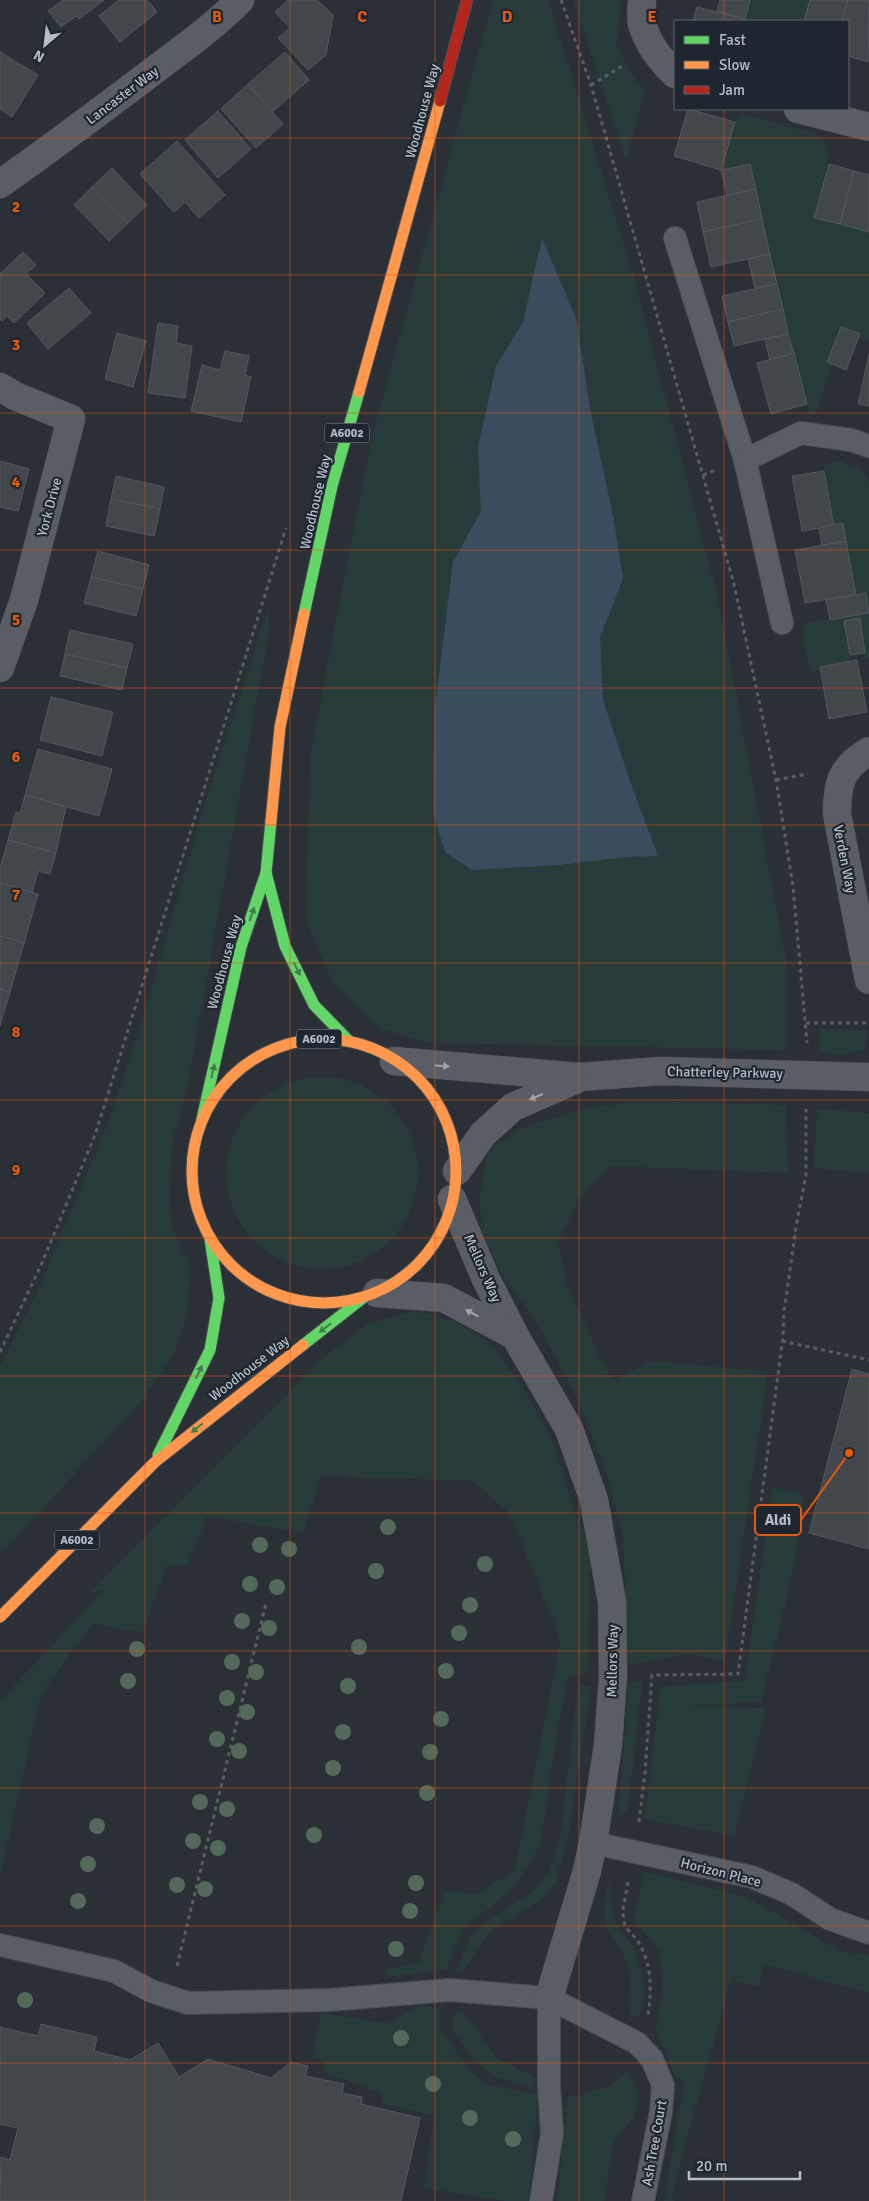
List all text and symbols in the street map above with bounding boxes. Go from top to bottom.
text: B [212,7,222,27]
text: C [357,7,367,27]
text: D [502,7,513,27]
text: E [647,7,657,27]
north arrow [20,20,70,70]
legend [674,20,849,110]
text: Fast [719,31,746,49]
text: N [31,46,47,66]
text: Slow [719,56,750,74]
street label: Lancaster Way [83,62,162,128]
street label: Woodhouse Way [402,62,443,160]
text: Jam [719,81,745,99]
text: 2 [12,197,20,217]
text: 3 [12,335,20,355]
road number: A6002 [324,423,370,442]
street label: Woodhouse Way [296,453,335,551]
text: 4 [12,472,21,492]
street label: York Drive [33,476,65,538]
text: 5 [12,610,20,630]
text: 6 [12,747,21,767]
street label: Verden Way [830,823,860,895]
text: 7 [12,885,21,905]
one-way arrow [248,906,256,921]
street label: Woodhouse Way [204,913,245,1011]
one-way arrow [293,962,301,976]
text: 8 [12,1022,21,1042]
road number: A6002 [296,1030,342,1048]
one-way arrow [434,1062,450,1070]
street label: Chatterley Parkway [667,1063,783,1082]
one-way arrow [209,1064,217,1079]
one-way arrow [529,1093,543,1101]
text: 9 [12,1160,21,1180]
street label: Mellors Way [460,1232,505,1305]
one-way arrow [465,1309,480,1317]
one-way arrow [319,1322,332,1333]
street label: Woodhouse Way [206,1332,293,1405]
one-way arrow [196,1365,204,1379]
one-way arrow [191,1423,204,1434]
callout: Aldi [755,1505,801,1535]
text: Aldi [765,1511,791,1529]
road number: A6002 [54,1530,100,1550]
street label: Mellors Way [603,1624,622,1698]
street label: Horizon Place [679,1854,763,1891]
street label: Ash Tree Court [639,2099,670,2188]
scale bar [689,2148,800,2180]
text: 20 m [696,2157,727,2175]

